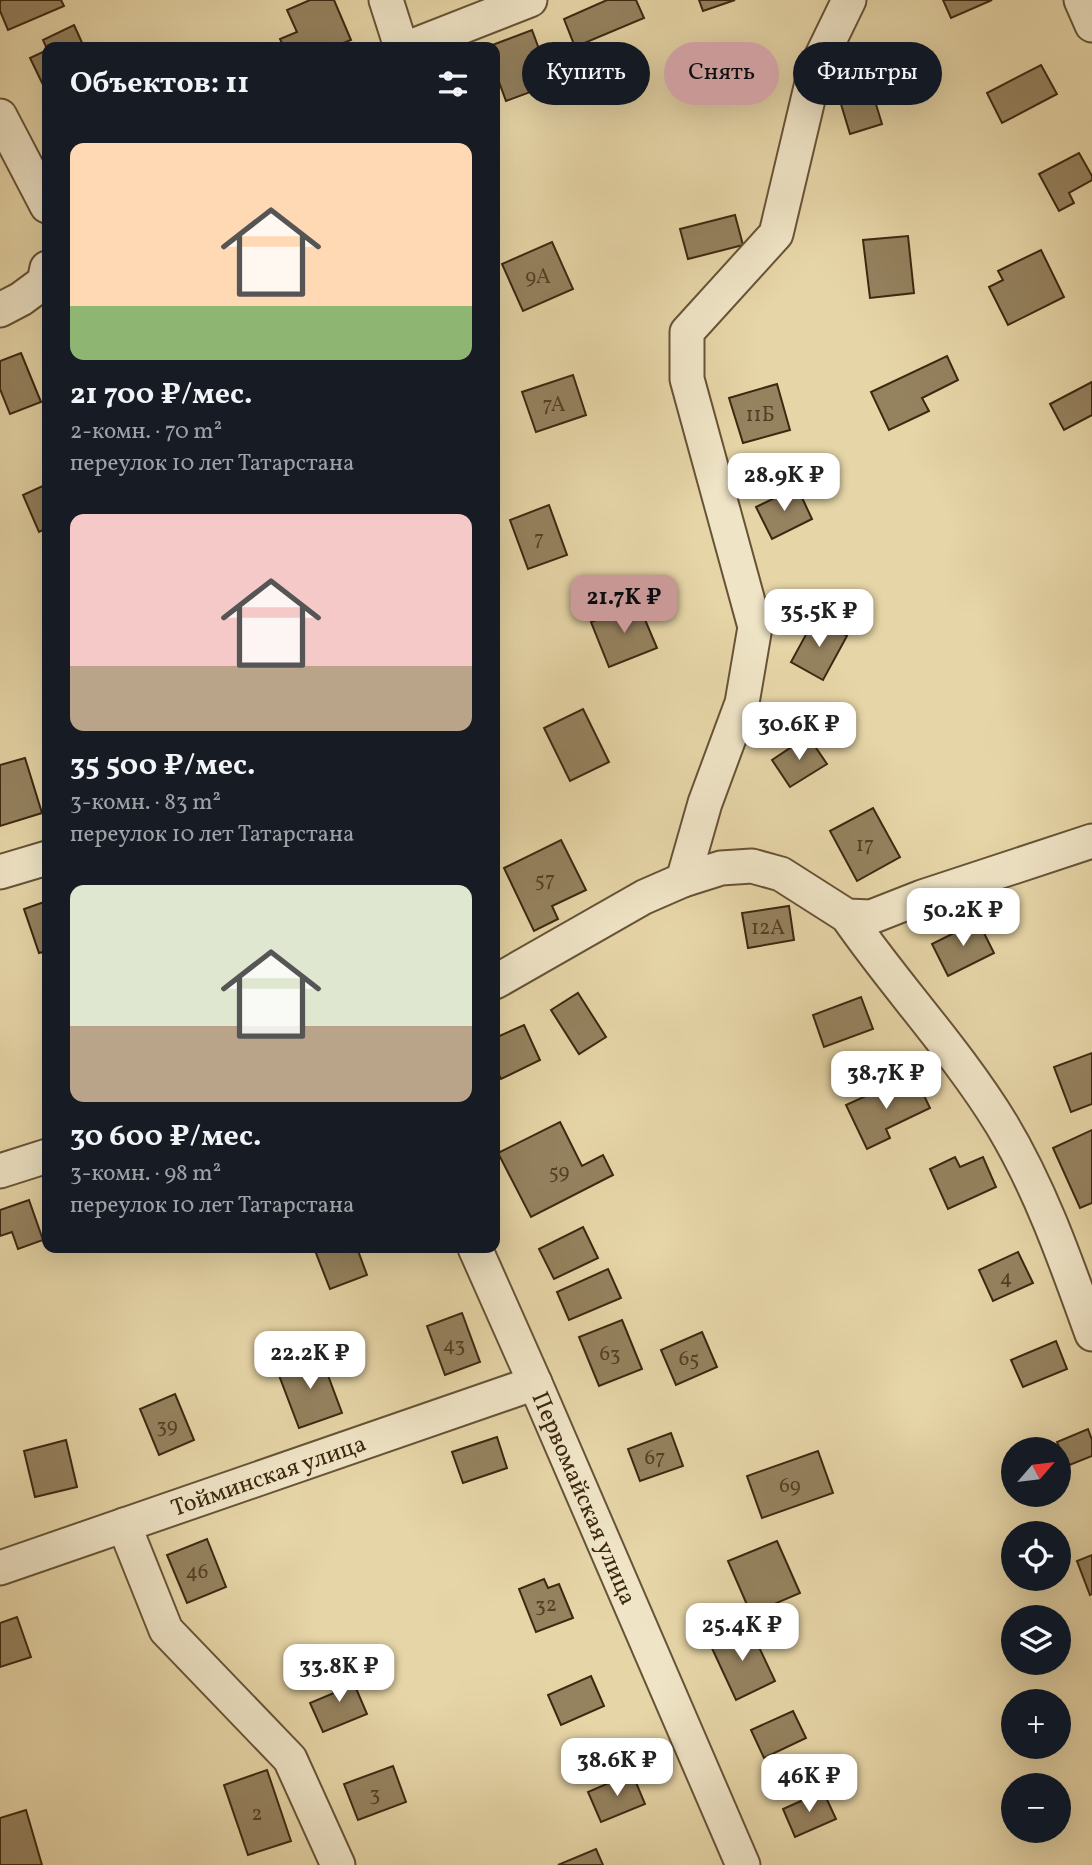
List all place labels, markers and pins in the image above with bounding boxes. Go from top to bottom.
pin: 28.9K ₽ [719,454,849,513]
pin: 21.7K ₽ [559,576,689,635]
pin: 35.5K ₽ [754,590,884,649]
pin: 30.6K ₽ [734,702,864,762]
pin: 50.2K ₽ [898,888,1028,948]
pin: 38.7K ₽ [821,1052,951,1111]
pin: 22.2K ₽ [245,1332,375,1391]
pin: 25.4K ₽ [677,1604,807,1663]
pin: 33.8K ₽ [274,1644,404,1704]
pin: 38.6K ₽ [552,1738,682,1798]
pin: 46K ₽ [760,1755,858,1814]

